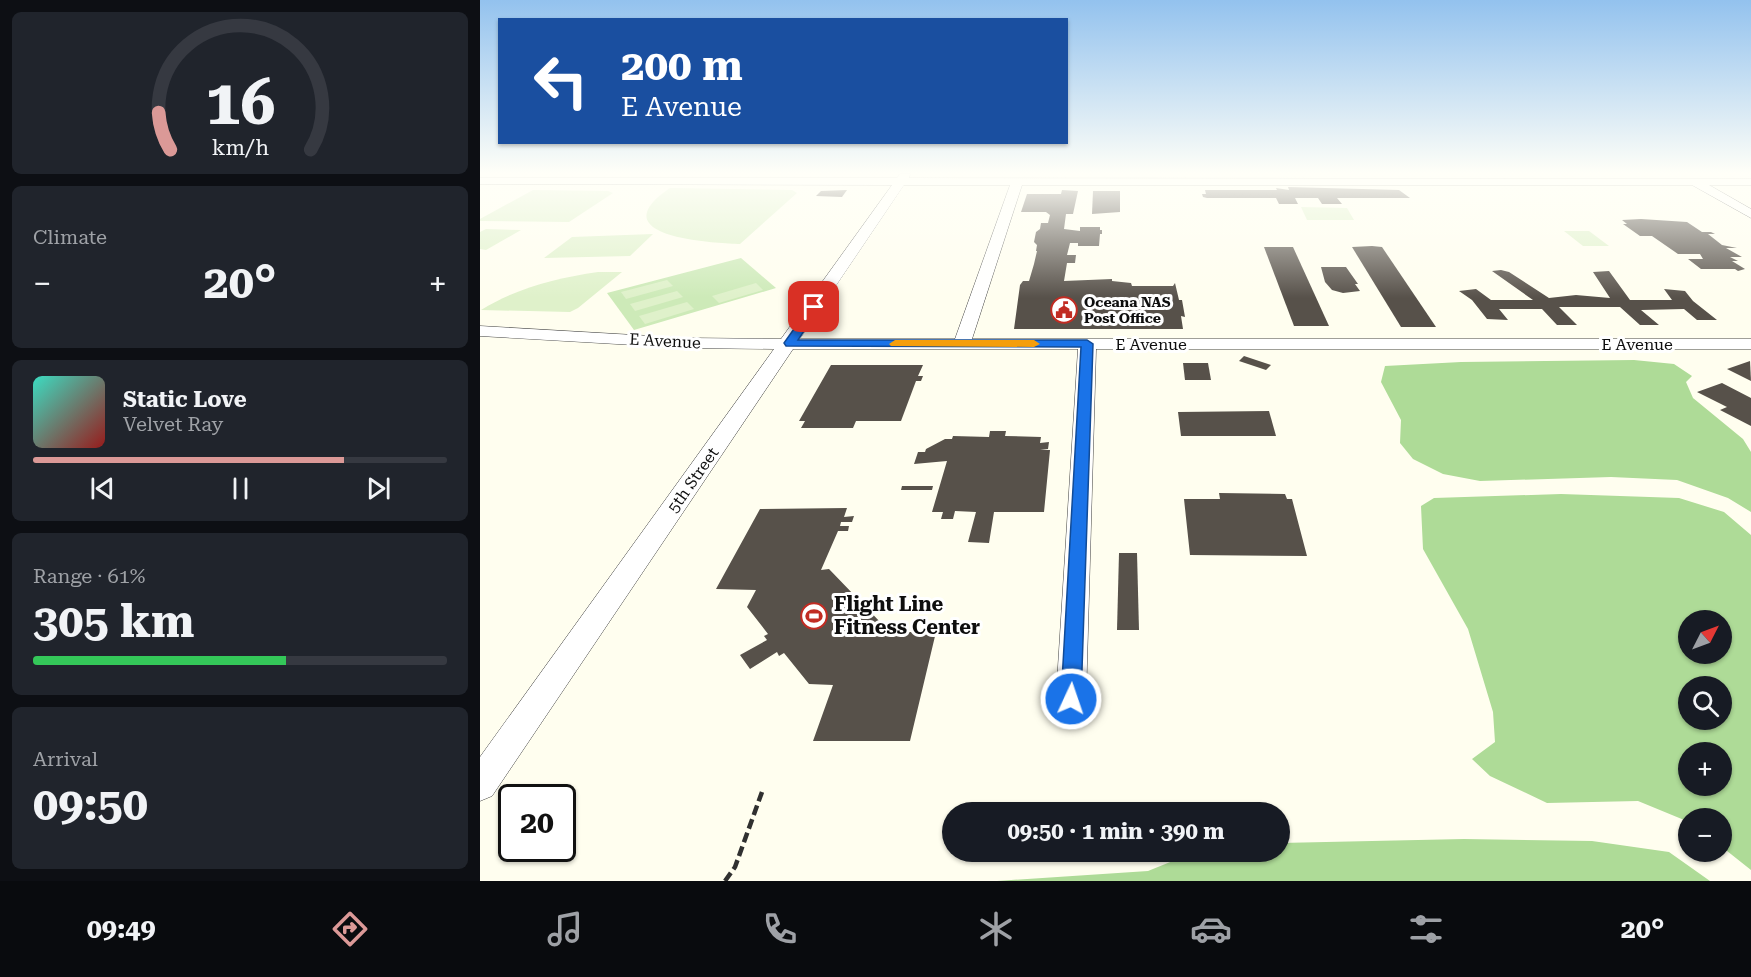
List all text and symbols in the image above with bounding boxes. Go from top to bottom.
text: 200 m [621,41,743,90]
icon: left [522,42,600,120]
text: 16 [205,66,275,139]
text: E Avenue [621,91,742,123]
text: km/h [211,135,269,160]
text: Climate [33,225,107,249]
text: 20° [204,256,276,309]
text: − [33,264,51,303]
text: + [429,264,447,303]
pin [788,281,839,332]
icon: arrive [797,290,830,323]
place label: Oceana NAS Post Office [1084,294,1171,326]
public building icon: Oceana NAS Post Office [1049,295,1079,325]
street label: E Avenue [629,330,701,352]
street label: E Avenue [1115,335,1187,354]
street label: E Avenue [1601,335,1673,354]
text: Static Love [123,387,247,412]
text: Velvet Ray [123,412,223,436]
street label: 5th Street [664,444,722,516]
icon: previous [86,472,119,505]
icon: pause [224,472,257,505]
icon: next [362,472,395,505]
text: Range · 61% [33,564,145,588]
place label: Flight Line Fitness Center [834,592,980,639]
text: 305 km [33,595,194,648]
sports icon: Flight Line Fitness Center [799,601,829,631]
north arrow [1678,610,1732,664]
map controls [1678,610,1732,862]
position arrow [1039,667,1103,731]
button: search [1678,676,1732,730]
button: + [1678,742,1732,796]
text: Arrival [33,747,98,771]
text: 09:50 [33,778,148,831]
speed limit sign: 20 [498,784,576,862]
button: − [1678,808,1732,862]
text: 09:50 · 1 min · 390 m [1007,819,1225,844]
icon: directions [329,908,371,950]
icon: music [544,908,586,950]
icon: phone [759,908,801,950]
icon: climate [975,908,1017,950]
icon: car [1190,908,1232,950]
icon: filters [1405,908,1447,950]
text: 09:49 [87,913,156,945]
text: 20° [1621,913,1664,945]

